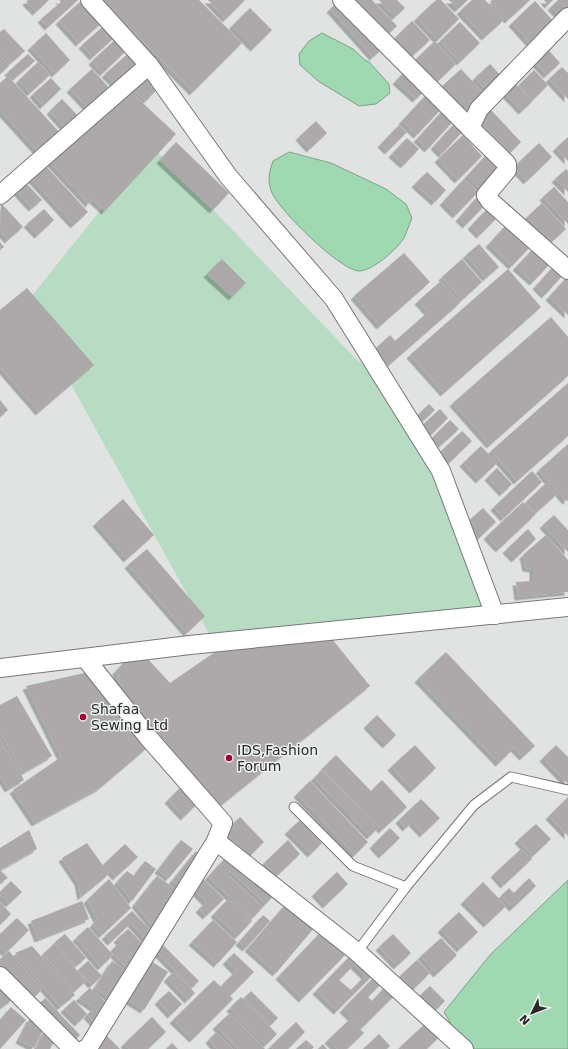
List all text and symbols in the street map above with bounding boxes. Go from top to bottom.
place label: Shafaa Sewing Ltd [91,701,168,733]
marker: Shafaa Sewing Ltd [78,712,88,722]
place label: IDS,Fashion Forum [237,742,318,774]
marker: IDS,Fashion Forum [224,753,234,763]
north arrow [512,993,552,1033]
text: N [517,1012,533,1027]

